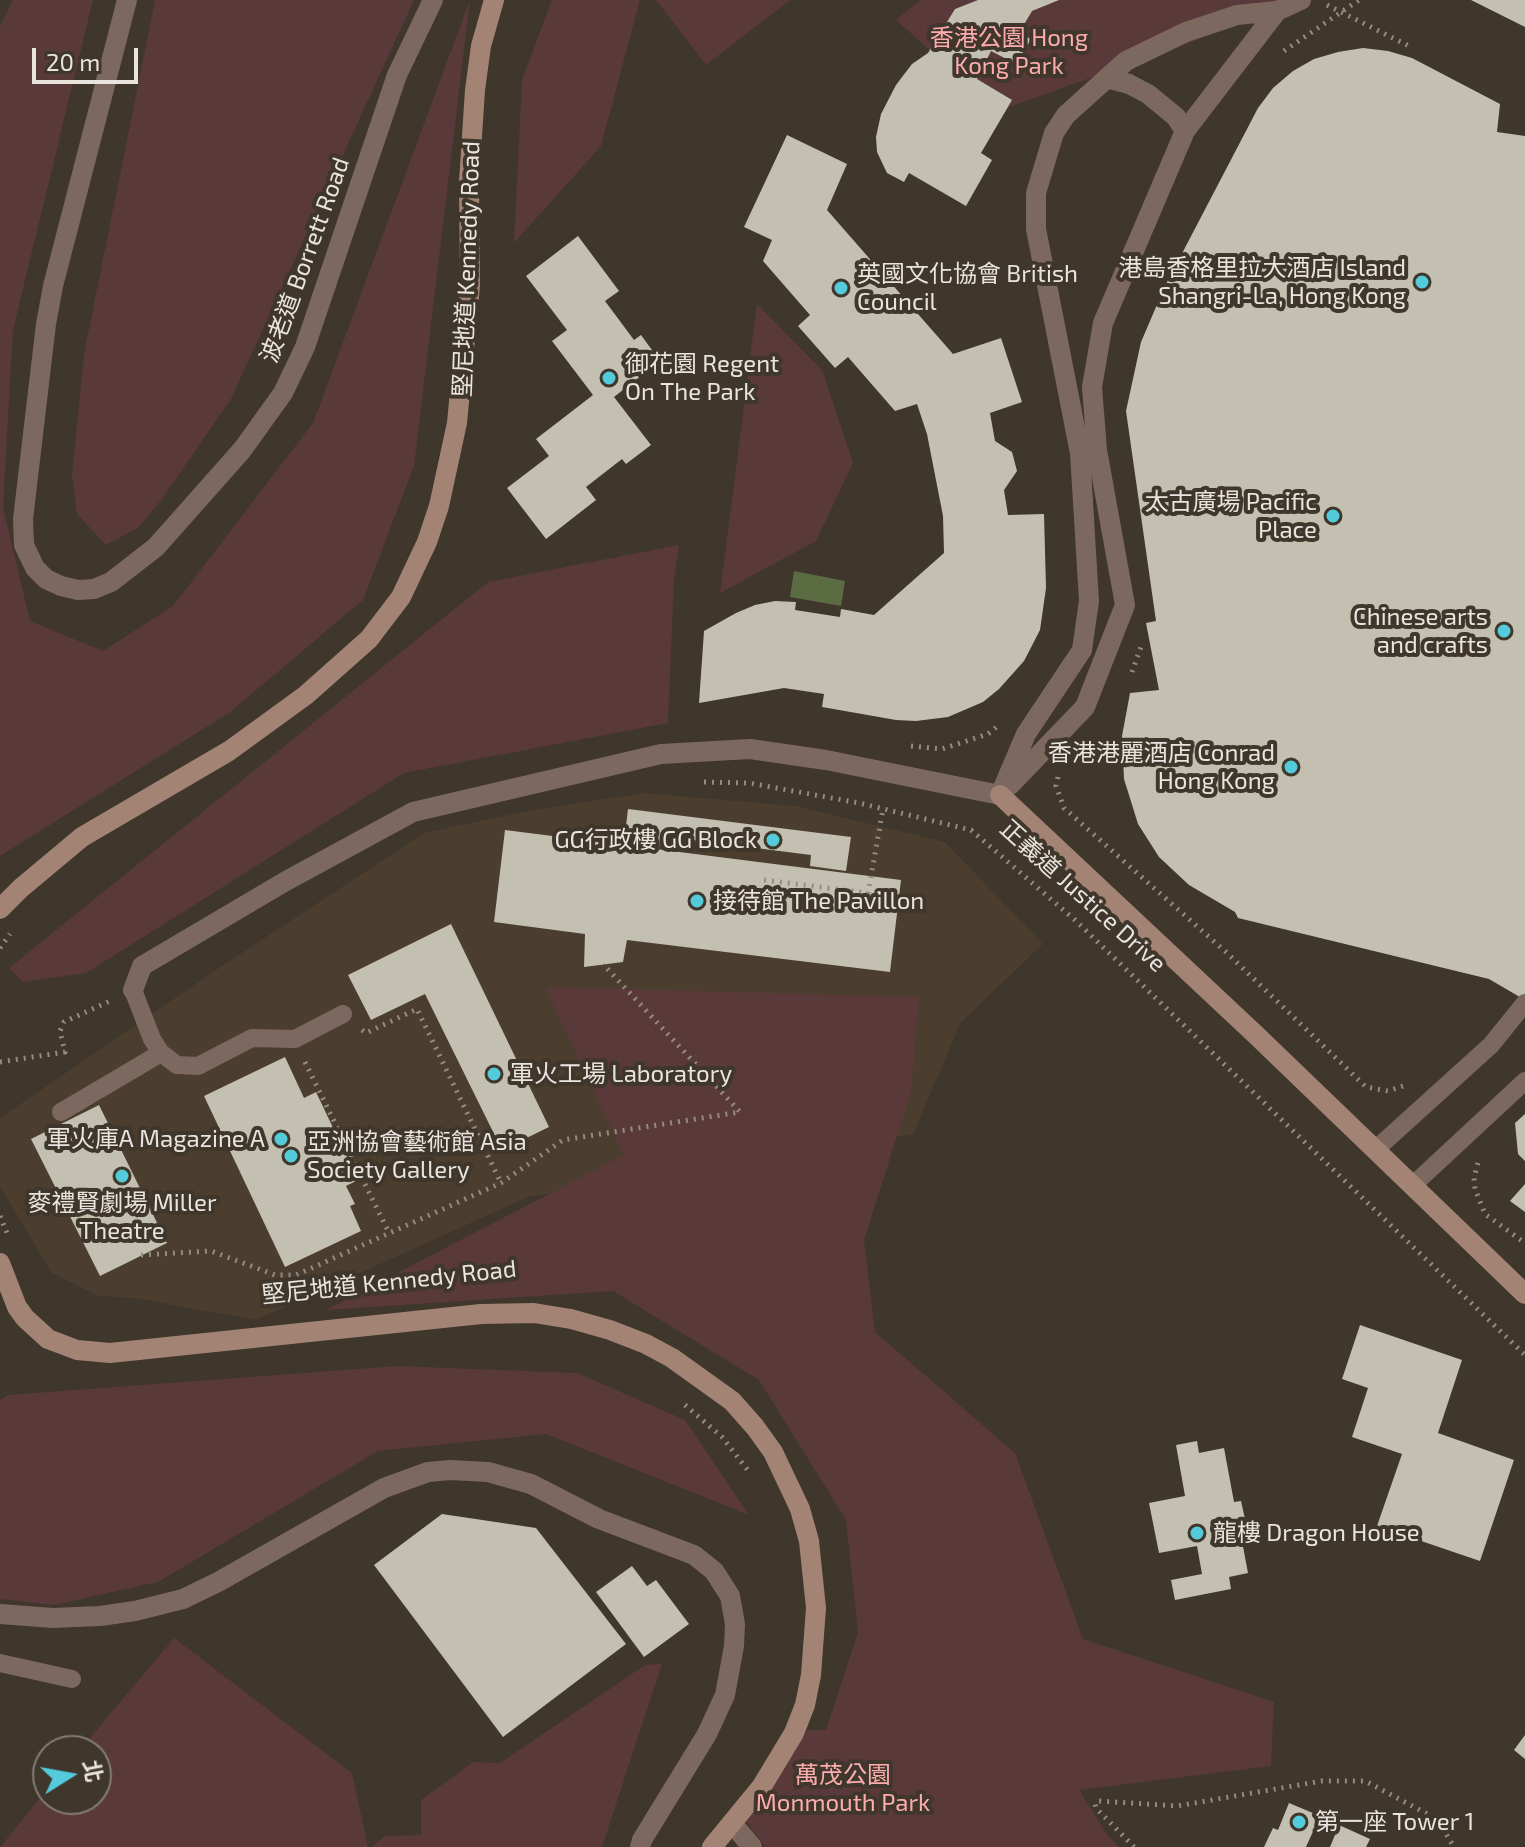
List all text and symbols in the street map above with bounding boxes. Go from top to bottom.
park label: 香港公園 Hong Kong Park [930,24,1088,80]
scale bar [36,32,142,82]
text: 20 m [46,47,100,76]
street label: 堅尼地道 Kennedy Road [448,141,486,397]
street label: 波老道 Borrett Road [254,153,356,367]
place label: 港島香格里拉大酒店 Island Shangri-La, Hong Kong [1118,254,1406,310]
place label: 英國文化協會 British Council [857,260,1078,316]
marker: 港島香格里拉大酒店 Island Shangri-La, Hong Kong [1413,273,1431,291]
marker: 英國文化協會 British Council [832,279,850,297]
place label: 御花園 Regent On The Park [625,350,779,406]
marker: 御花園 Regent On The Park [600,369,618,387]
place label: 太古廣場 Pacific Place [1144,488,1317,544]
marker: 太古廣場 Pacific Place [1324,507,1342,525]
place label: Chinese arts and crafts [1353,603,1488,659]
marker: Chinese arts and crafts [1495,622,1513,640]
place label: 香港港麗酒店 Conrad Hong Kong [1048,739,1275,795]
marker: 香港港麗酒店 Conrad Hong Kong [1282,758,1300,776]
street label: 正義道 Justice Drive [994,814,1172,978]
place label: GG行政樓 GG Block [554,826,757,854]
marker: GG行政樓 GG Block [764,831,782,849]
place label: 接待館 The Pavillon [713,887,924,915]
marker: 接待館 The Pavillon [688,892,706,910]
place label: 軍火工場 Laboratory [510,1060,732,1088]
marker: 軍火工場 Laboratory [485,1065,503,1083]
place label: 軍火庫A Magazine A [47,1125,265,1153]
place label: 亞洲協會藝術館 Asia Society Gallery [307,1128,527,1184]
marker: 軍火庫A Magazine A [272,1130,290,1148]
marker: 亞洲協會藝術館 Asia Society Gallery [282,1147,300,1165]
marker: 麥禮賢劇場 Miller Theatre [113,1167,131,1185]
place label: 麥禮賢劇場 Miller Theatre [27,1189,217,1245]
street label: 堅尼地道 Kennedy Road [260,1254,518,1310]
place label: 龍樓 Dragon House [1213,1519,1420,1547]
marker: 龍樓 Dragon House [1188,1524,1206,1542]
north arrow [32,1735,112,1815]
text: 北 [79,1758,108,1784]
park label: 萬茂公園 Monmouth Park [756,1761,930,1817]
place label: 第一座 Tower 1 [1315,1808,1474,1836]
marker: 第一座 Tower 1 [1290,1813,1308,1831]

